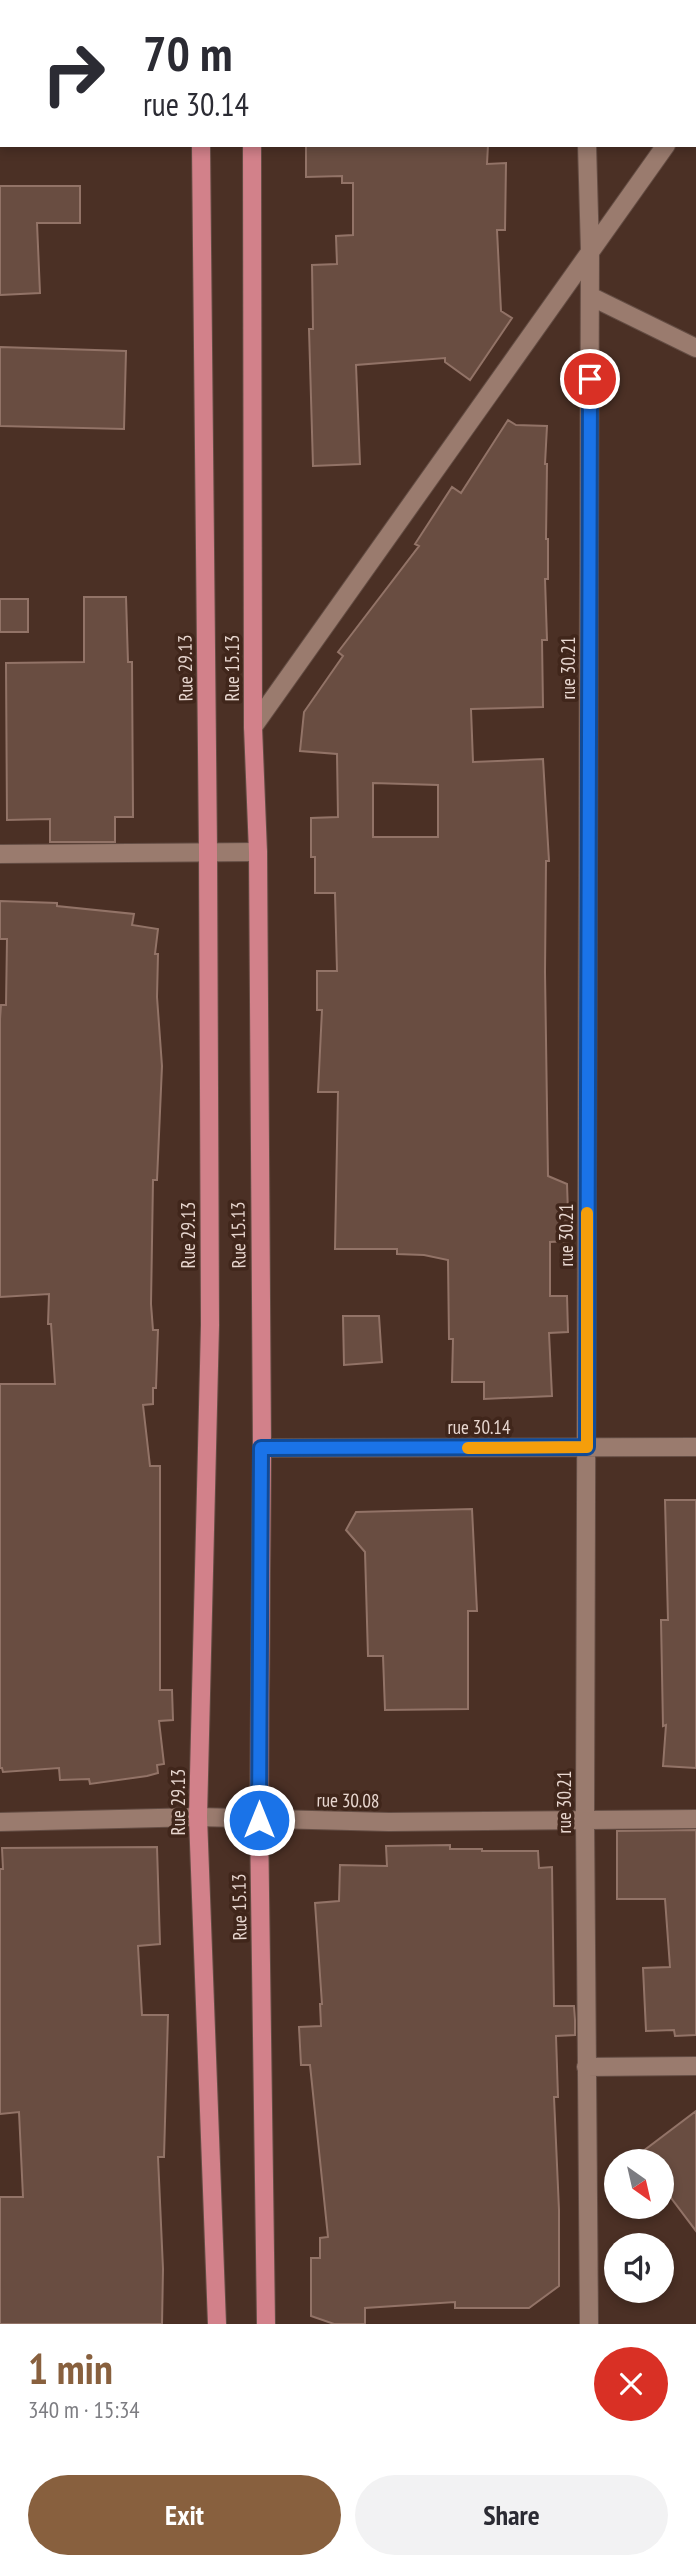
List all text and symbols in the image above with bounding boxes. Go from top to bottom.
text: 70 m [143,21,232,85]
icon: right [28,28,119,119]
text: rue 30.14 [143,83,249,125]
pin [560,349,620,409]
icon: arrive [571,360,609,398]
street label: Rue 29.13 [172,634,198,702]
street label: Rue 15.13 [220,635,244,701]
street label: rue 30.21 [556,637,580,699]
street label: Rue 15.13 [225,1201,251,1269]
street label: Rue 29.13 [176,1202,200,1268]
street label: rue 30.21 [554,1204,578,1266]
street label: rue 30.14 [448,1415,511,1439]
street label: Rue 29.13 [166,1769,190,1835]
street label: rue 30.21 [552,1771,576,1833]
position arrow [222,1783,296,1857]
street label: rue 30.08 [316,1787,380,1813]
street label: Rue 15.13 [226,1873,252,1941]
north arrow [604,2149,674,2219]
map controls [604,2149,674,2303]
button: sound [604,2233,674,2303]
text: 1 min [28,2341,113,2396]
button: close [594,2347,668,2421]
text: 340 m · 15:34 [28,2395,140,2424]
button: Exit [28,2475,341,2555]
button: Share [355,2475,668,2555]

